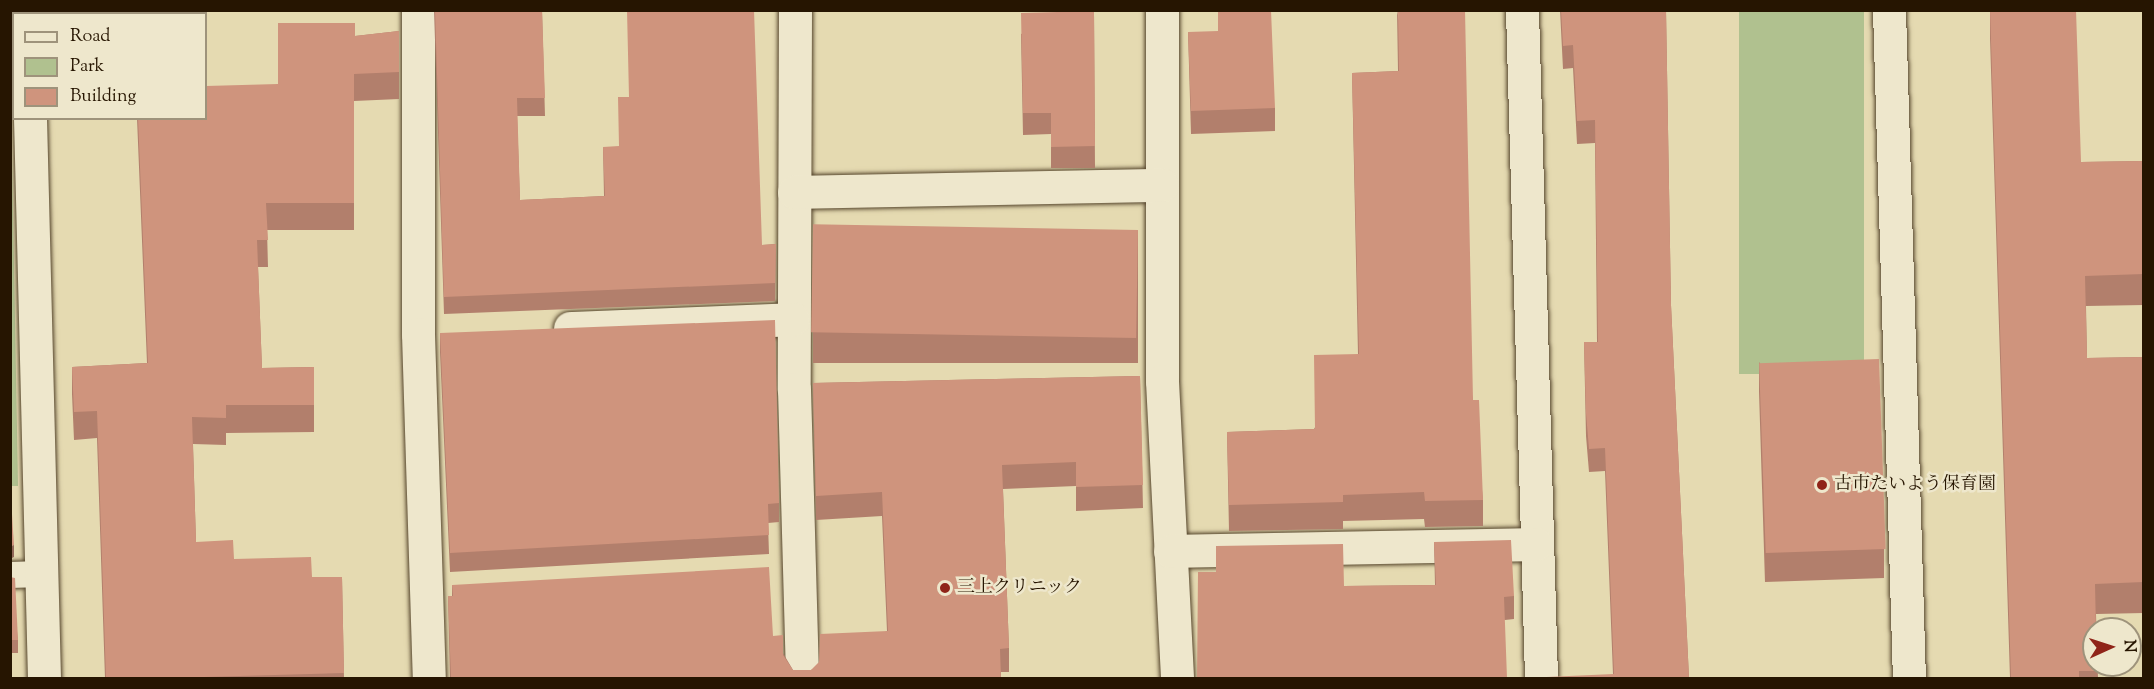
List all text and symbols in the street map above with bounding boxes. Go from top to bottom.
legend [12,12,207,120]
text: Road [70,24,110,50]
text: Park [70,54,104,80]
text: Building [70,84,136,110]
place label: 古市たいよう保育園 [1834,474,1996,496]
marker: 古市たいよう保育園 [1815,478,1829,492]
place label: 三上クリニック [957,577,1083,599]
marker: 三上クリニック [938,581,952,595]
north arrow [2082,617,2142,677]
text: N [2117,639,2140,653]

